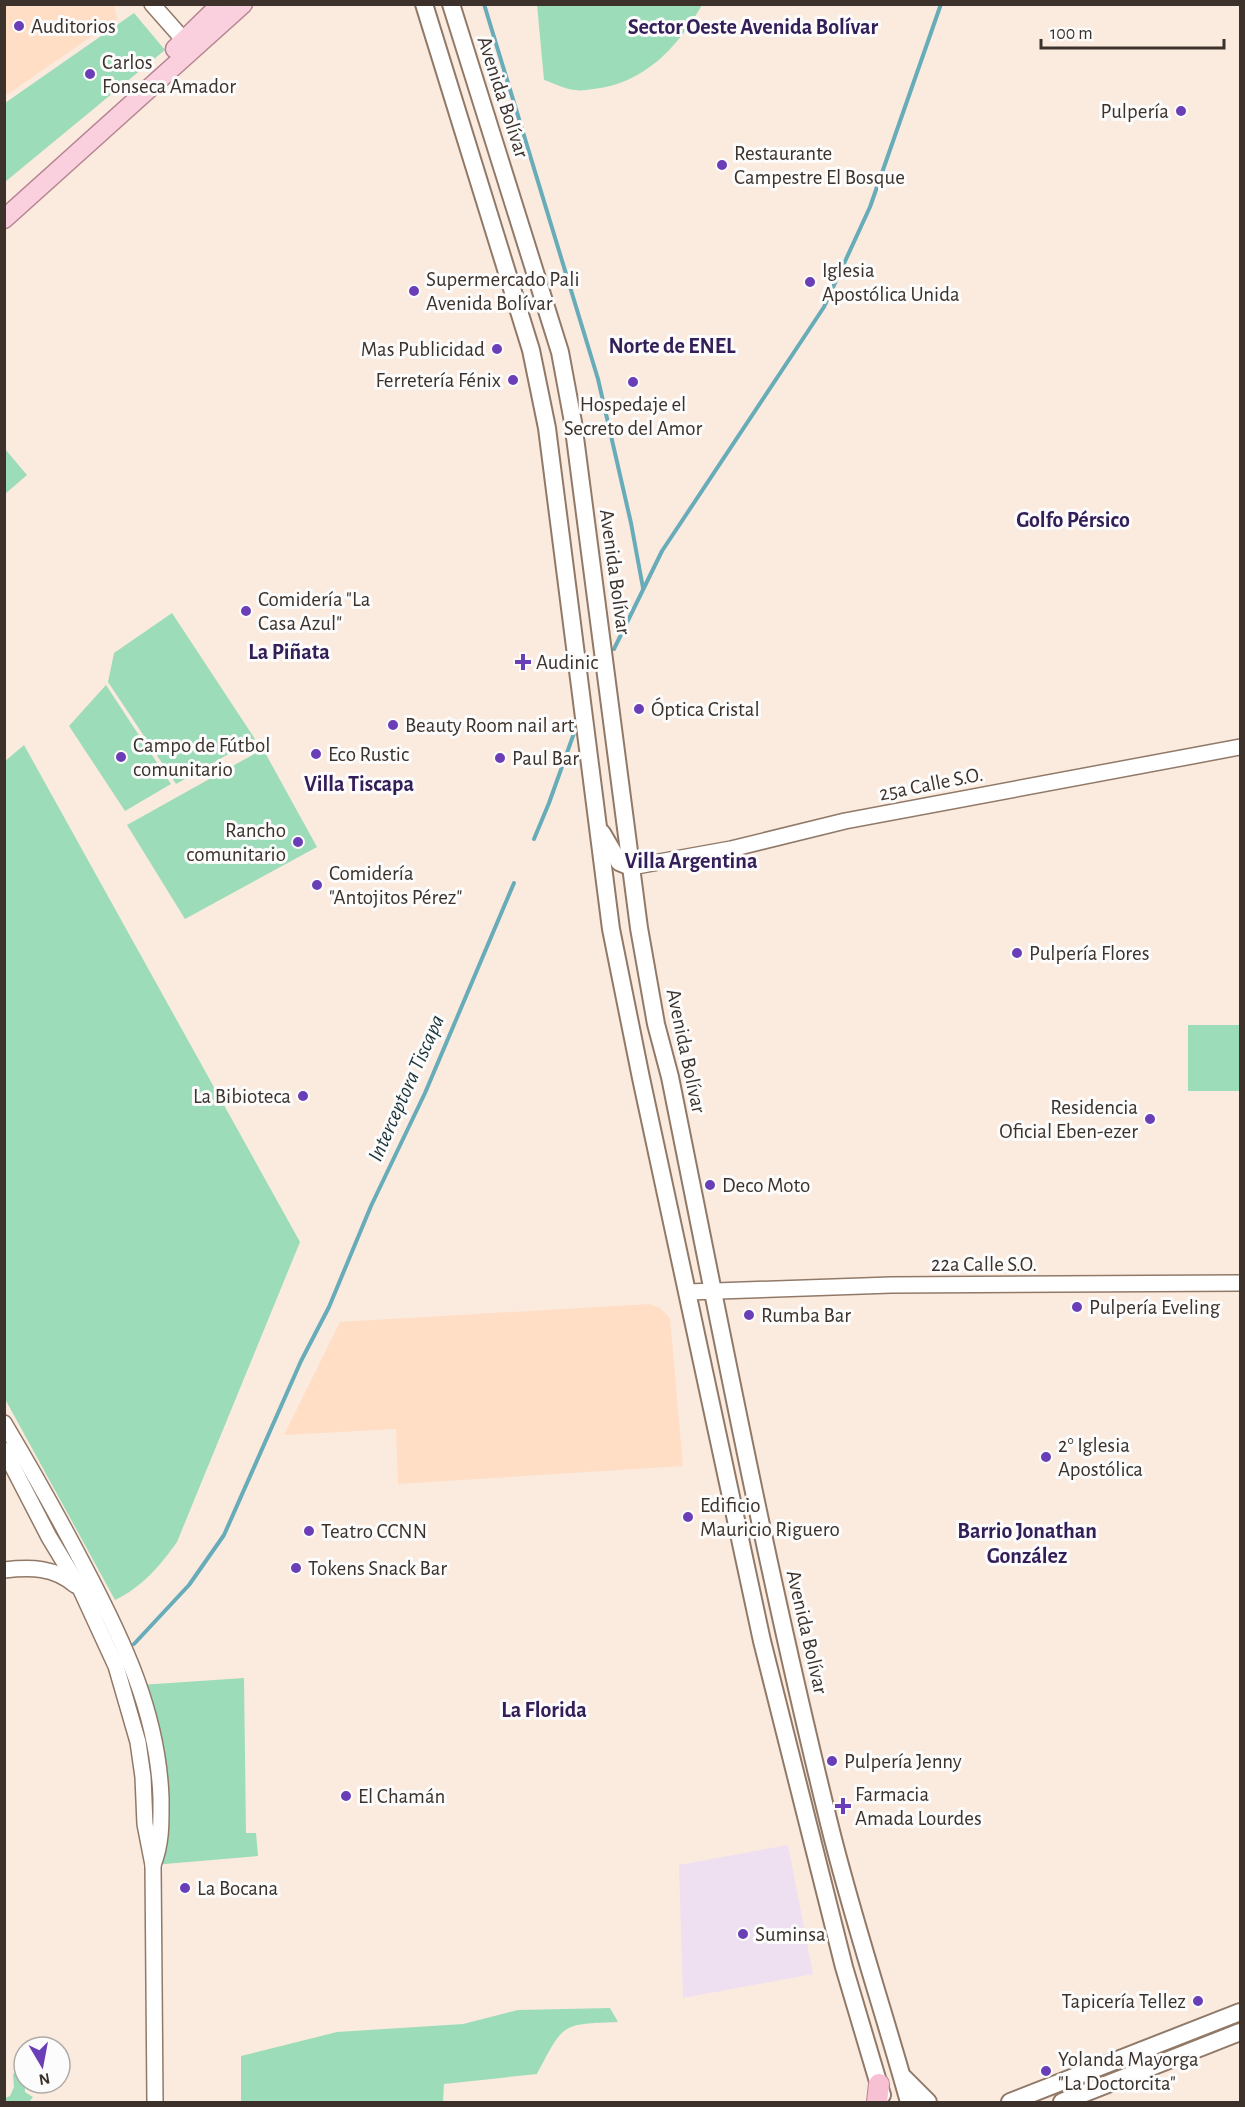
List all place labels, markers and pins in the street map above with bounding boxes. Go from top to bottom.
place label: Auditorios [31,16,116,37]
marker: Auditorios [12,19,26,33]
place label: Carlos Fonseca Amador [102,52,236,97]
marker: Carlos Fonseca Amador [83,67,97,81]
place label: Pulpería [1101,101,1169,122]
marker: Pulpería [1174,104,1188,118]
place label: Restaurante Campestre El Bosque [734,143,905,188]
marker: Restaurante Campestre El Bosque [715,158,729,172]
place label: Iglesia Apostólica Unida [822,260,960,305]
place label: Supermercado Pali Avenida Bolívar [426,269,580,314]
marker: Iglesia Apostólica Unida [803,275,817,289]
marker: Supermercado Pali Avenida Bolívar [407,284,421,298]
place label: Mas Publicidad [361,339,485,360]
marker: Mas Publicidad [490,342,504,356]
place label: Ferretería Fénix [376,370,501,391]
marker: Ferretería Fénix [506,373,520,387]
marker: Hospedaje el Secreto del Amor [626,375,640,389]
place label: Hospedaje el Secreto del Amor [564,394,702,439]
place label: Comidería "La Casa Azul" [258,589,371,634]
marker: Comidería "La Casa Azul" [239,604,253,618]
place label: Audinic [536,652,598,673]
marker: Audinic [514,653,532,671]
place label: Óptica Cristal [651,697,760,720]
marker: Óptica Cristal [632,702,646,716]
place label: Beauty Room nail art [405,715,574,736]
marker: Beauty Room nail art [386,718,400,732]
place label: Campo de Fútbol comunitario [133,735,271,780]
place label: Eco Rustic [328,744,409,765]
marker: Eco Rustic [309,747,323,761]
place label: Paul Bar [512,748,579,769]
marker: Campo de Fútbol comunitario [114,750,128,764]
marker: Paul Bar [493,751,507,765]
place label: Rancho comunitario [186,820,286,865]
marker: Rancho comunitario [291,835,305,849]
place label: Comidería "Antojitos Pérez" [329,863,462,908]
marker: Comidería "Antojitos Pérez" [310,878,324,892]
place label: Pulpería Flores [1029,943,1150,964]
marker: Pulpería Flores [1010,946,1024,960]
place label: La Bibioteca [193,1086,291,1107]
marker: La Bibioteca [296,1089,310,1103]
place label: Residencia Oficial Eben-ezer [999,1097,1138,1142]
marker: Residencia Oficial Eben-ezer [1143,1112,1157,1126]
place label: Deco Moto [722,1175,810,1196]
marker: Deco Moto [703,1178,717,1192]
place label: Pulpería Eveling [1089,1297,1221,1318]
marker: Pulpería Eveling [1070,1300,1084,1314]
place label: Rumba Bar [761,1305,851,1326]
marker: Rumba Bar [742,1308,756,1322]
place label: 2° Iglesia Apostólica [1058,1435,1143,1480]
marker: 2° Iglesia Apostólica [1039,1450,1053,1464]
place label: Edificio Mauricio Riguero [700,1495,840,1540]
marker: Edificio Mauricio Riguero [681,1510,695,1524]
place label: Teatro CCNN [321,1521,427,1542]
marker: Teatro CCNN [302,1524,316,1538]
place label: Tokens Snack Bar [308,1558,447,1579]
marker: Tokens Snack Bar [289,1561,303,1575]
place label: Pulpería Jenny [844,1751,962,1772]
marker: Pulpería Jenny [825,1754,839,1768]
place label: Farmacia Amada Lourdes [855,1784,982,1829]
place label: El Chamán [358,1786,445,1807]
marker: El Chamán [339,1789,353,1803]
marker: Farmacia Amada Lourdes [836,1799,850,1813]
place label: La Bocana [197,1878,278,1899]
marker: La Bocana [178,1881,192,1895]
place label: Suminsa [755,1924,826,1945]
marker: Suminsa [736,1927,750,1941]
place label: Tapicería Tellez [1062,1991,1186,2012]
marker: Tapicería Tellez [1191,1994,1205,2008]
place label: Yolanda Mayorga "La Doctorcita" [1058,2049,1199,2094]
marker: Yolanda Mayorga "La Doctorcita" [1039,2064,1053,2078]

